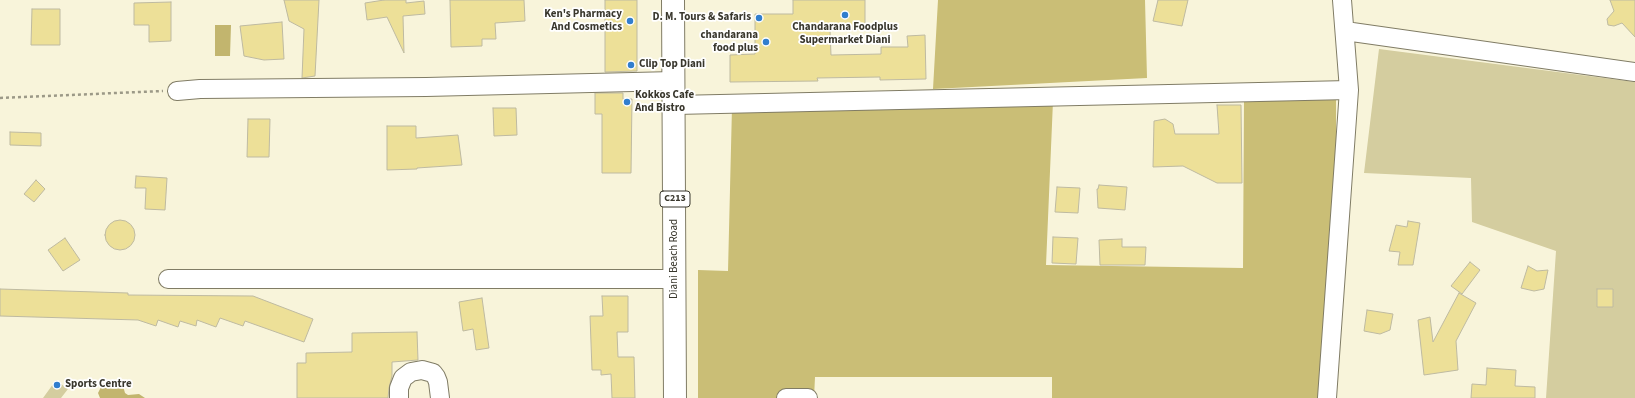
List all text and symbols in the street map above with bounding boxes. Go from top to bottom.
place label: Ken's Pharmacy And Cosmetics [544,8,622,34]
marker: Chandarana Foodplus Supermarket Diani [840,10,850,20]
place label: D. M. Tours & Safaris [653,11,751,25]
marker: D. M. Tours & Safaris [754,13,764,23]
marker: Ken's Pharmacy And Cosmetics [625,16,635,26]
place label: Chandarana Foodplus Supermarket Diani [792,21,898,47]
place label: chandarana food plus [700,29,758,55]
marker: chandarana food plus [761,37,771,47]
place label: Clip Top Diani [639,58,705,72]
marker: Clip Top Diani [626,60,636,70]
place label: Kokkos Cafe And Bistro [635,89,694,115]
marker: Kokkos Cafe And Bistro [622,97,632,107]
road number: C213 [660,191,690,207]
street label: Diani Beach Road [668,219,682,299]
place label: Sports Centre [65,378,132,392]
marker: Sports Centre [52,380,62,390]

